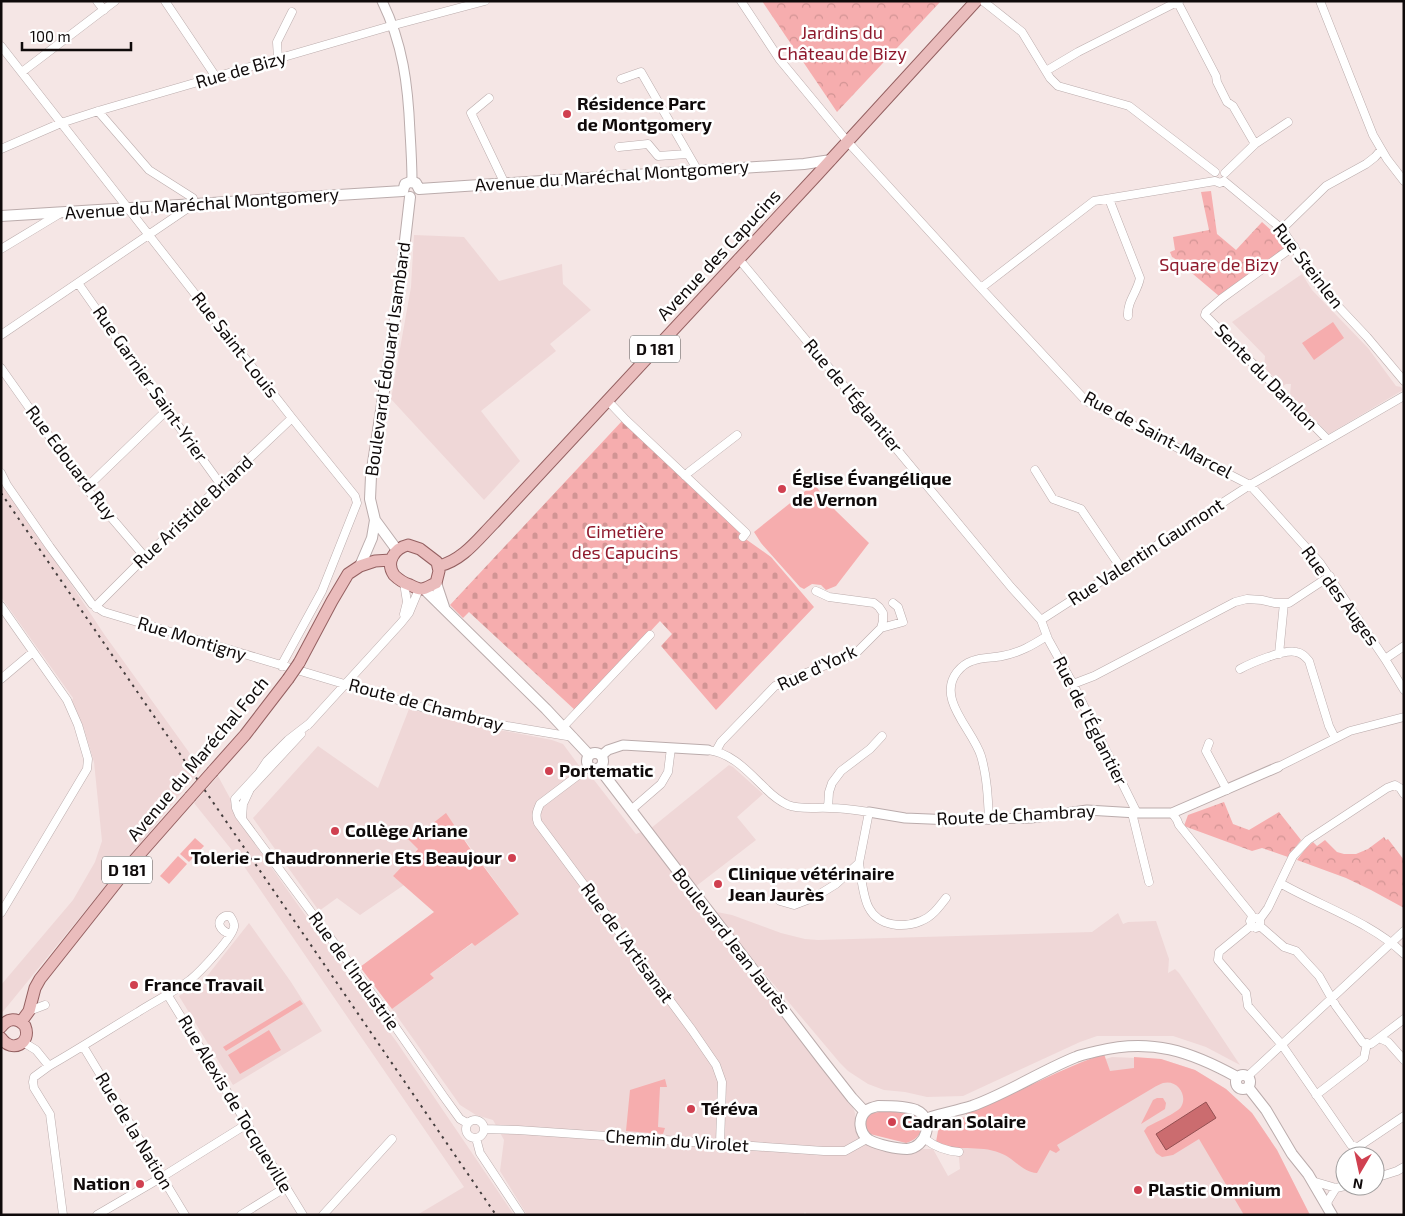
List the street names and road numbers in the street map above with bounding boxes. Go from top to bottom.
street label: Rue de Bizy [193,45,289,92]
street label: Avenue du Maréchal Montgomery [474,154,750,196]
street label: Avenue du Maréchal Montgomery [64,182,340,224]
street label: Avenue des Capucins [652,184,785,324]
street label: Rue Steinlen [1269,218,1349,312]
street label: Boulevard Édouard Isambard [360,240,414,477]
street label: Rue Saint-Louis [188,287,284,402]
street label: Rue Garnier Saint-Yrier [89,301,213,466]
street label: Sente du Damlon [1211,319,1323,434]
street label: Rue de l'Églantier [800,334,908,457]
road number: D 181 [630,336,680,362]
street label: Rue de Saint-Marcel [1080,386,1237,483]
street label: Rue Edouard Ruy [21,401,122,525]
street label: Rue Aristide Briand [128,450,257,572]
street label: Rue Valentin Gaumont [1064,493,1227,610]
street label: Rue des Auges [1297,541,1384,650]
street label: Rue Montigny [135,611,250,665]
street label: Rue d'York [773,639,860,695]
street label: Rue de l'Églantier [1049,652,1133,789]
street label: Avenue du Maréchal Foch [122,672,273,845]
street label: Route de Chambray [346,673,506,735]
street label: Route de Chambray [936,799,1097,829]
road number: D 181 [102,856,152,884]
street label: Boulevard Jean Jaurès [668,863,795,1018]
street label: Rue de l'Artisanat [577,878,679,1007]
street label: Rue de l'Industrie [304,907,405,1034]
street label: Rue Alexis de Tocqueville [174,1011,298,1196]
street label: Rue de la Nation [91,1068,177,1194]
street label: Chemin du Virolet [605,1124,750,1156]

